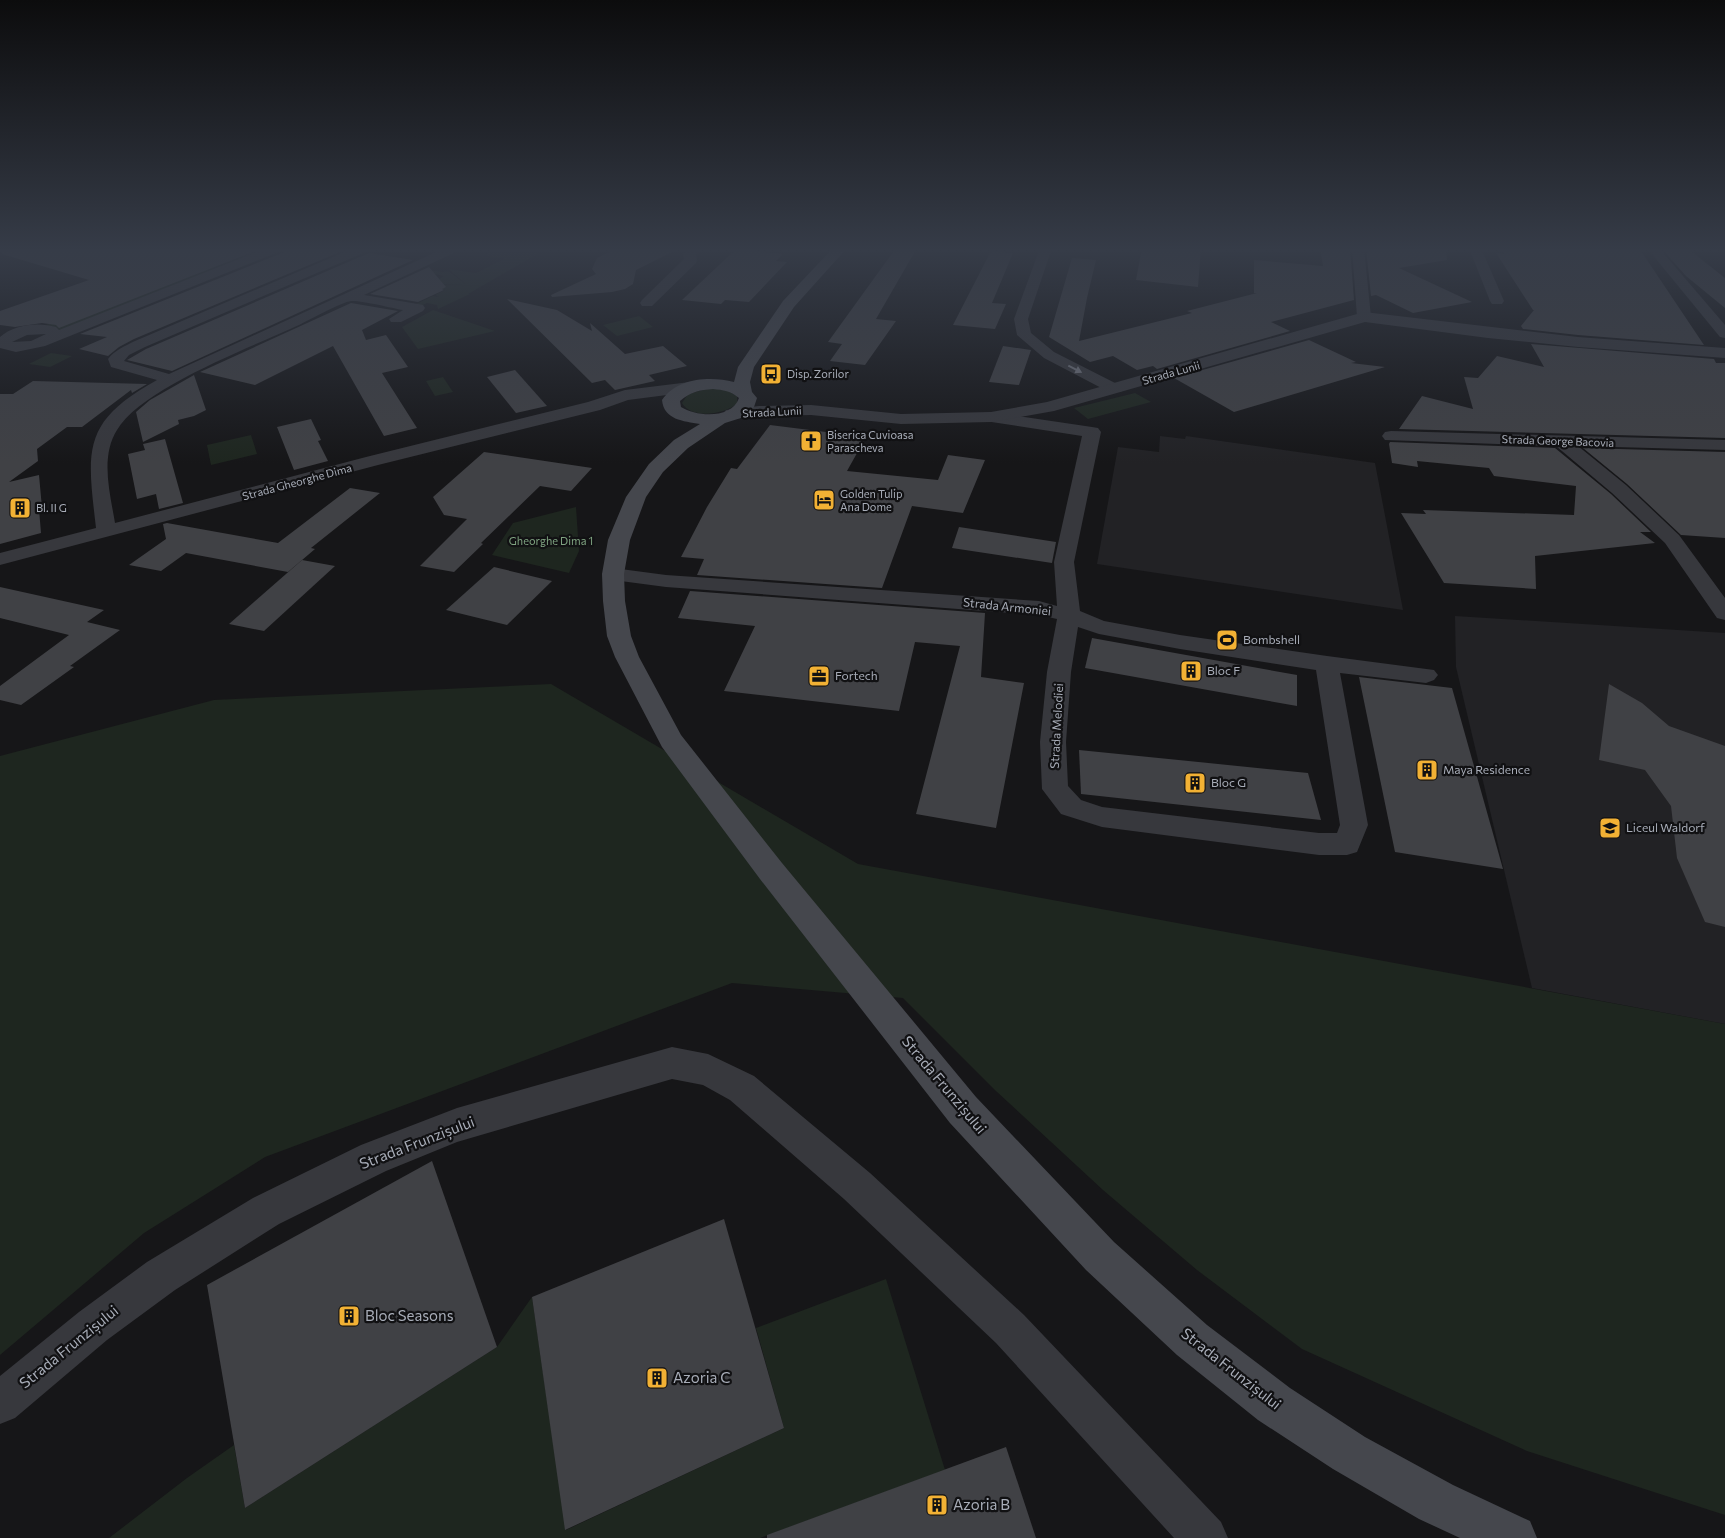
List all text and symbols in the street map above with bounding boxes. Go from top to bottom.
street label: Strada Lunii [1140,358,1201,387]
bus stop icon: Disp. Zorilor [759,362,783,386]
one-way arrow [1068,365,1082,373]
place label: Disp. Zorilor [787,367,849,380]
street label: Strada Lunii [742,403,802,420]
place label: Biserica Cuvioasa Parascheva [827,428,914,454]
church icon: Biserica Cuvioasa Parascheva [799,429,823,453]
street label: Strada George Bacovia [1502,432,1615,449]
street label: Strada Gheorghe Dima [241,461,353,502]
place label: Golden Tulip Ana Dome [840,487,902,513]
hotel icon: Golden Tulip Ana Dome [812,488,836,512]
building icon: Bl. II G [8,496,32,520]
place label: Bl. II G [36,501,67,514]
park label: Gheorghe Dima 1 [509,534,593,547]
street label: Strada Armoniei [962,594,1052,618]
sports icon: Bombshell [1215,628,1239,652]
place label: Bombshell [1243,632,1300,646]
building icon: Bloc F [1179,659,1203,683]
place label: Bloc F [1207,663,1240,677]
office icon: Fortech [807,664,831,688]
place label: Fortech [835,668,878,682]
street label: Strada Melodiei [1047,683,1065,769]
building icon: Maya Residence [1415,758,1439,782]
place label: Maya Residence [1443,762,1530,776]
building icon: Bloc G [1183,771,1207,795]
place label: Bloc G [1211,775,1246,789]
school or university icon: Liceul Waldorf [1598,816,1622,840]
place label: Liceul Waldorf [1626,820,1705,834]
street label: Strada Frunzișului [897,1032,991,1138]
street label: Strada Frunzișului [357,1112,477,1174]
street label: Strada Frunzișului [15,1301,123,1393]
building icon: Bloc Seasons [337,1304,361,1328]
place label: Bloc Seasons [365,1306,454,1324]
street label: Strada Frunzișului [1177,1324,1285,1414]
building icon: Azoria C [645,1366,669,1390]
place label: Azoria C [673,1368,731,1386]
building icon: Azoria B [925,1493,949,1517]
place label: Azoria B [953,1495,1010,1513]

